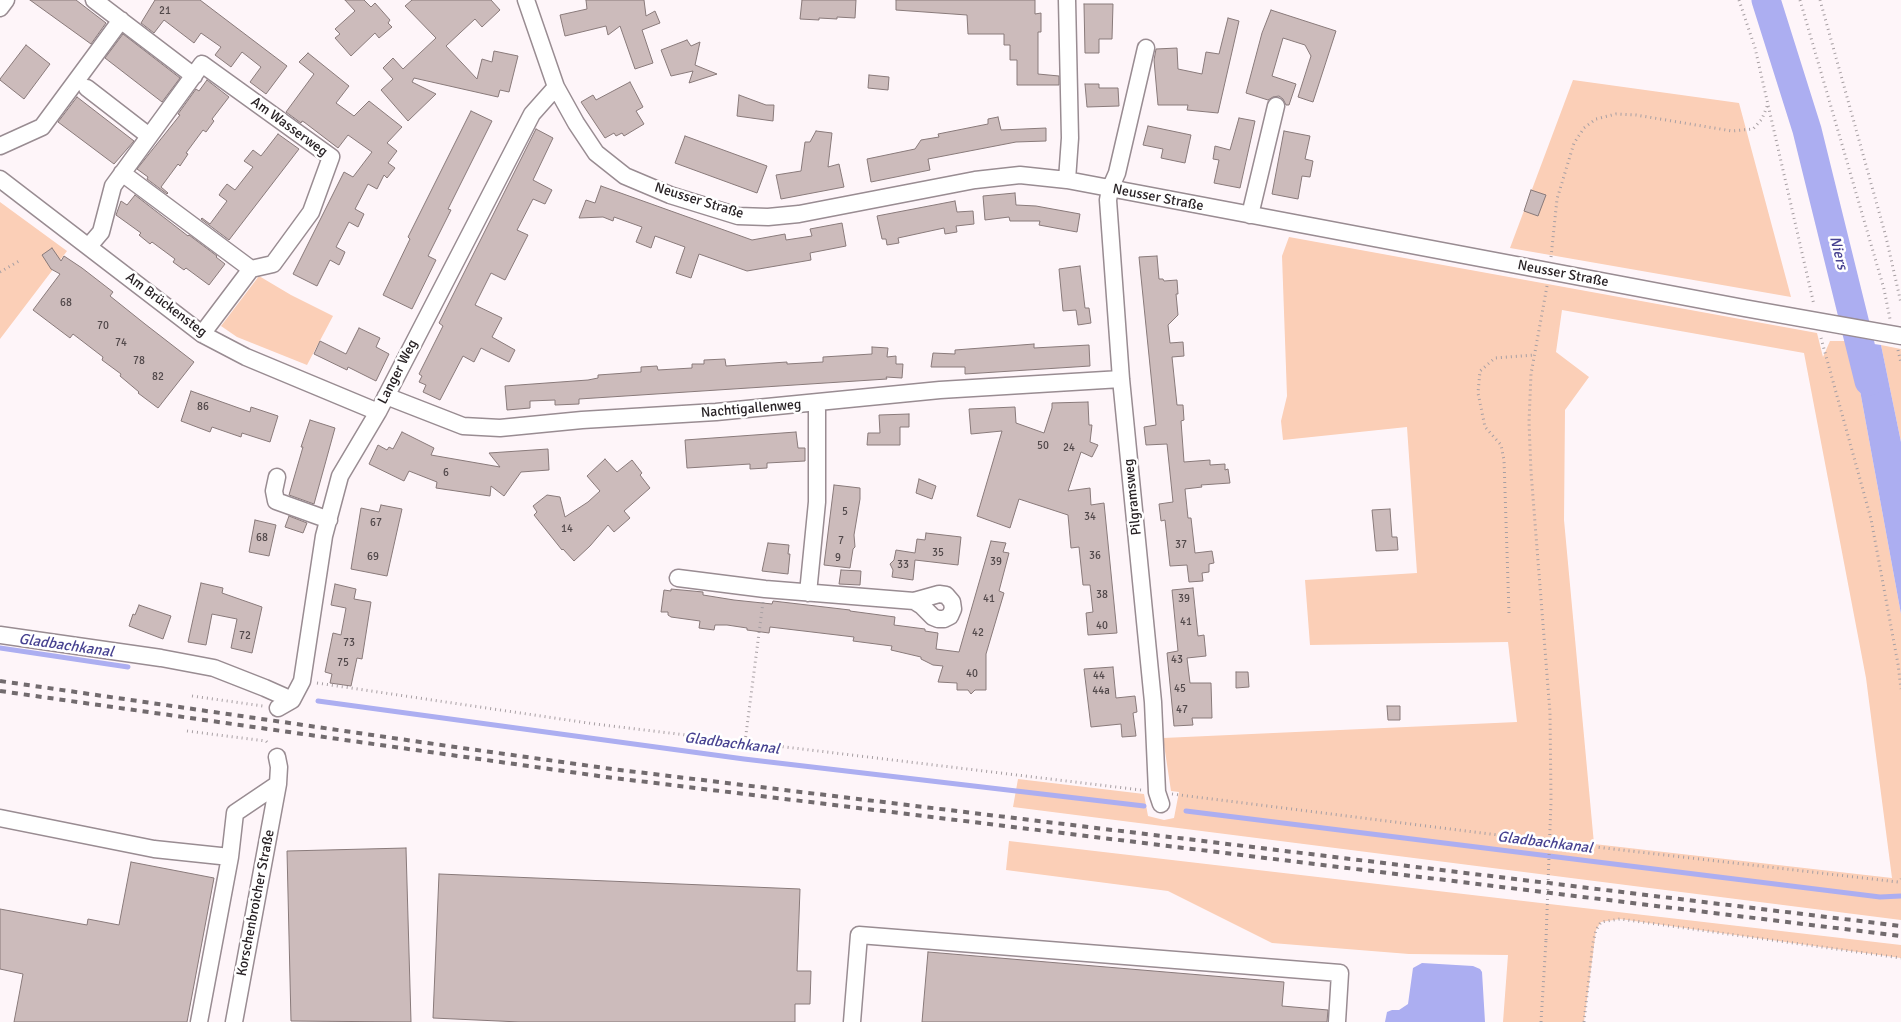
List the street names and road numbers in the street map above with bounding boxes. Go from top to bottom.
street label: Am Wasserweg [248,94,330,160]
street label: Neusser Straße [652,179,746,223]
street label: Neusser Straße [1111,181,1205,215]
street label: Neusser Straße [1516,257,1610,291]
street label: Am Brückensteg [122,269,210,341]
street label: Langer Weg [375,337,421,407]
street label: Nachtigallenweg [700,396,802,422]
street label: Pilgramsweg [1121,458,1145,536]
street label: Korschenbroicher Straße [234,828,278,978]

